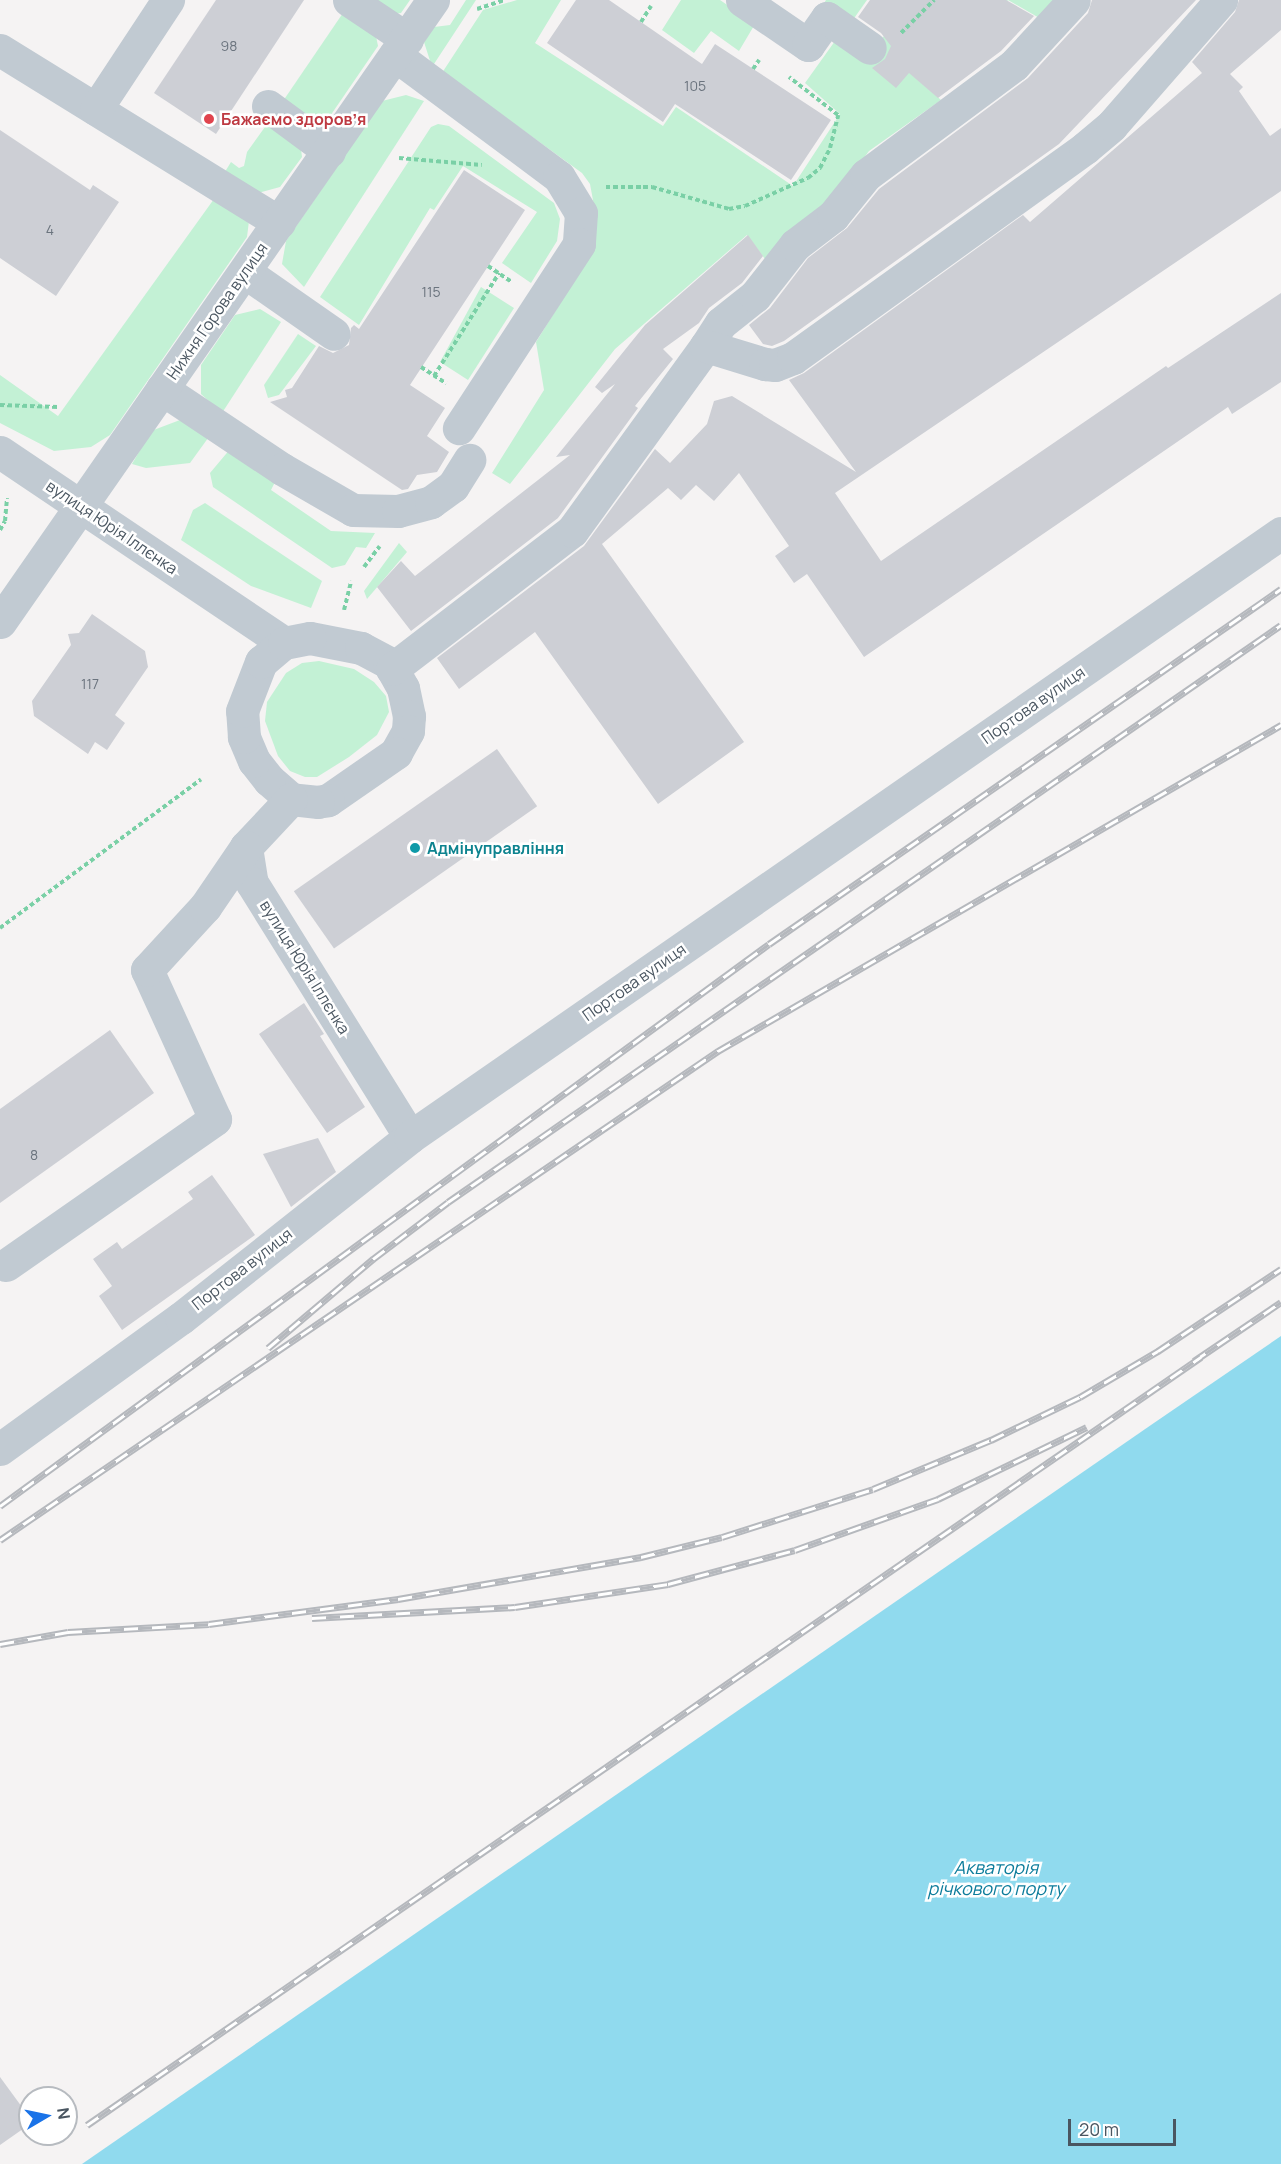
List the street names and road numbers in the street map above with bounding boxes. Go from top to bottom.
street label: Нижня Горова вулиця [162,239,272,383]
street label: вулиця Юрія Іллєнка [43,476,181,578]
street label: Портова вулиця [978,662,1088,748]
street label: вулиця Юрія Іллєнка [256,897,354,1037]
street label: Портова вулиця [579,939,689,1025]
street label: Портова вулиця [188,1224,296,1314]

